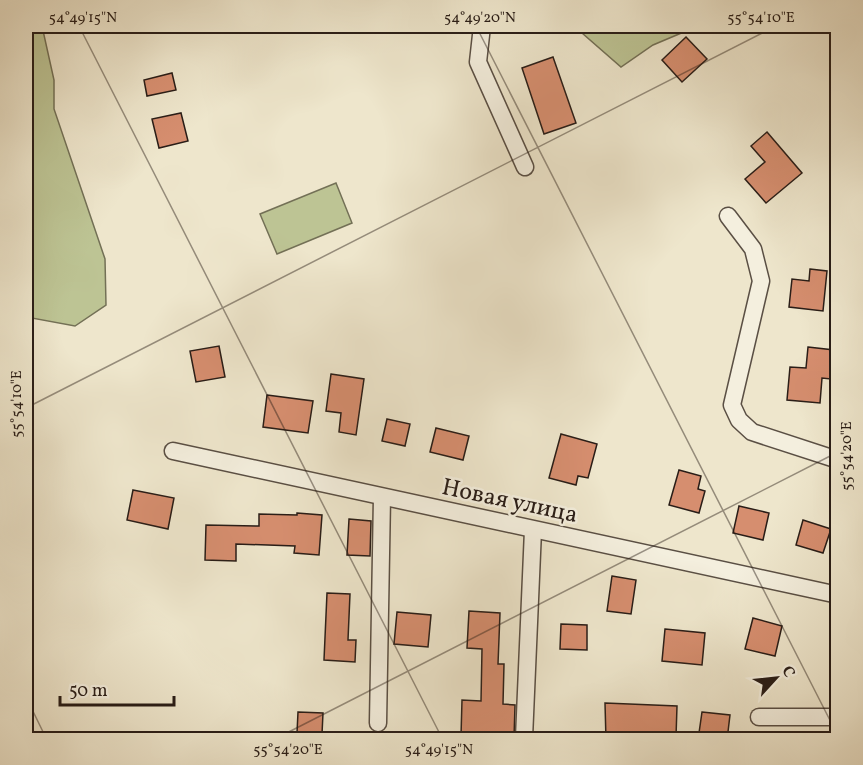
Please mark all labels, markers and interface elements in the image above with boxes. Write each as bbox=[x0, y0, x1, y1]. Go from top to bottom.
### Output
text: 54°49'15"N bbox=[49, 8, 117, 29]
text: 54°49'20"N bbox=[444, 8, 516, 29]
text: 55°54'10"E bbox=[727, 8, 795, 29]
text: 55°54'10"E bbox=[7, 370, 28, 438]
text: 55°54'20"E bbox=[837, 421, 858, 491]
street label: Новая улица bbox=[438, 471, 581, 533]
north arrow bbox=[746, 648, 806, 708]
text: С bbox=[775, 663, 800, 682]
scale bar bbox=[60, 669, 174, 707]
text: 50 m bbox=[69, 679, 108, 704]
text: 55°54'20"E bbox=[253, 740, 323, 761]
text: 54°49'15"N bbox=[405, 740, 473, 761]

